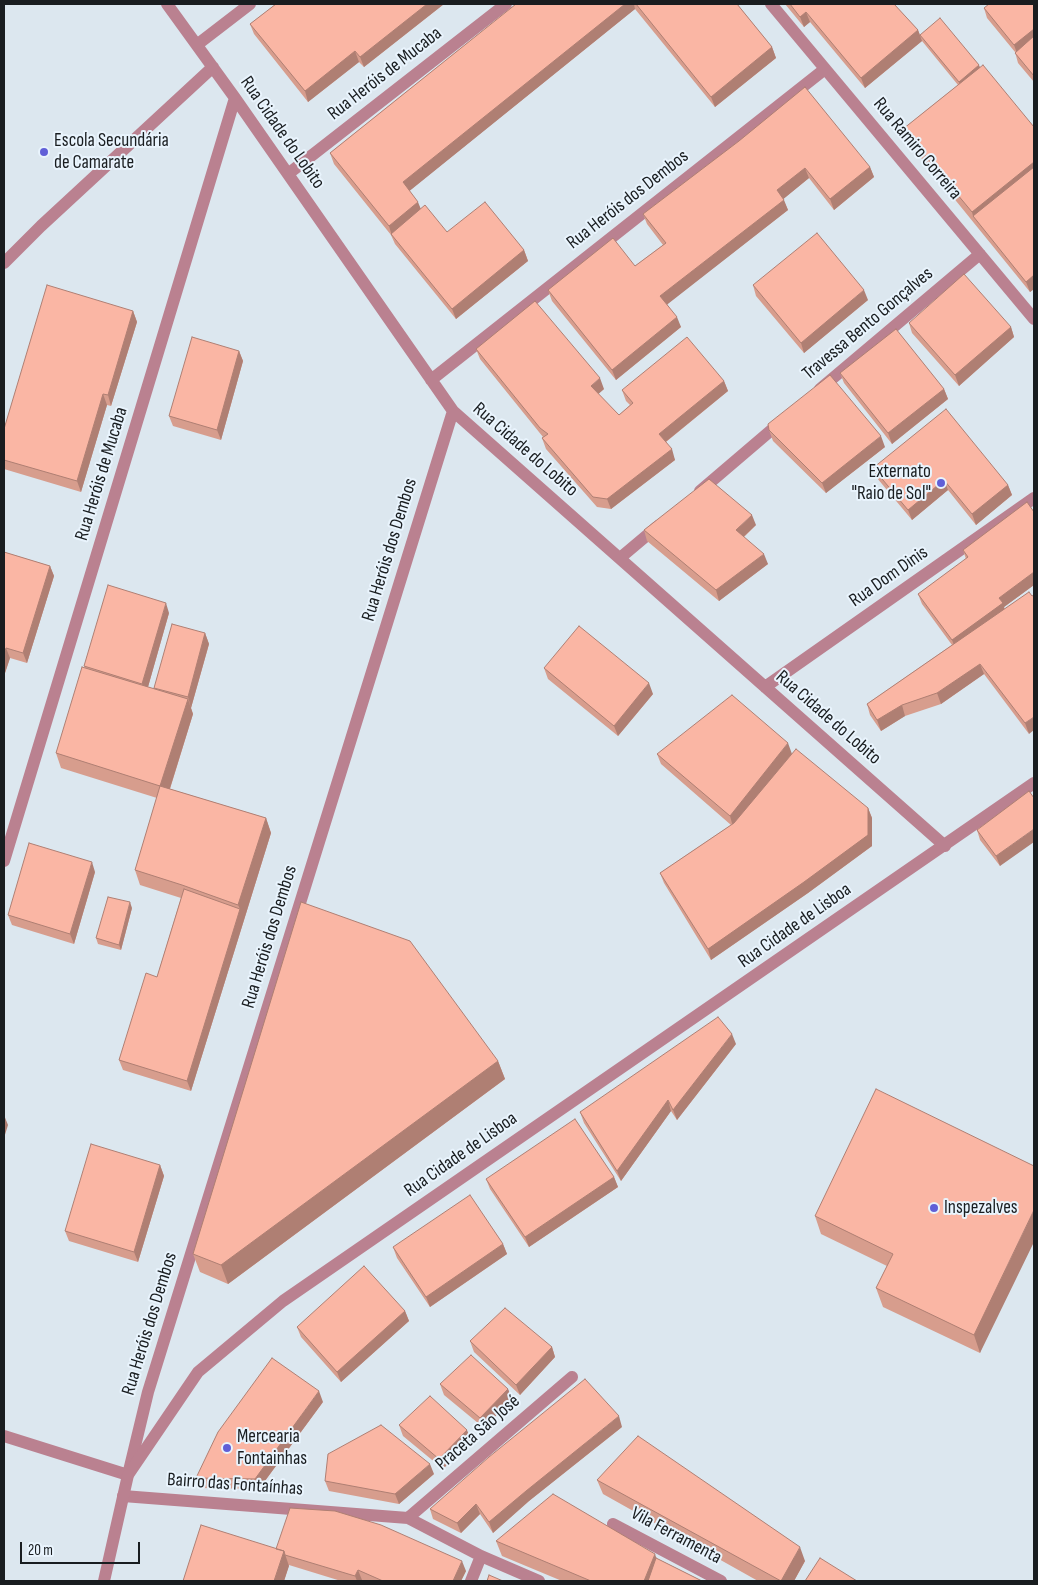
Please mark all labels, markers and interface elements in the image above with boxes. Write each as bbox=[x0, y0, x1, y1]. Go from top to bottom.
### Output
street label: Rua Heróis de Mucaba bbox=[323, 22, 447, 126]
street label: Rua Cidade do Lobito bbox=[235, 72, 329, 194]
street label: Rua Ramiro Correira bbox=[868, 93, 966, 205]
place label: Escola Secundária de Camarate bbox=[54, 130, 169, 174]
street label: Rua Heróis dos Dembos bbox=[563, 145, 693, 255]
marker: Escola Secundária de Camarate bbox=[38, 146, 50, 158]
street label: Travessa Bento Gonçalves bbox=[798, 263, 938, 385]
street label: Rua Cidade do Lobito bbox=[468, 398, 582, 502]
street label: Rua Heróis de Mucaba bbox=[71, 404, 133, 544]
place label: Externato "Raio de Sol" bbox=[851, 461, 931, 505]
street label: Rua Heróis dos Dembos bbox=[357, 476, 423, 624]
marker: Externato "Raio de Sol" bbox=[935, 477, 947, 489]
street label: Rua Dom Dinis bbox=[845, 542, 933, 612]
street label: Rua Cidade do Lobito bbox=[771, 666, 885, 770]
street label: Rua Heróis dos Dembos bbox=[237, 863, 303, 1011]
street label: Rua Cidade de Lisboa bbox=[734, 879, 856, 973]
street label: Rua Cidade de Lisboa bbox=[400, 1108, 522, 1202]
place label: Inspezalves bbox=[944, 1197, 1018, 1219]
marker: Inspezalves bbox=[928, 1202, 940, 1214]
street label: Rua Heróis dos Dembos bbox=[117, 1250, 183, 1398]
street label: Praceta São José bbox=[431, 1390, 525, 1476]
place label: Mercearia Fontainhas bbox=[237, 1426, 307, 1470]
marker: Mercearia Fontainhas bbox=[221, 1442, 233, 1454]
street label: Bairro das Fontaínhas bbox=[166, 1469, 304, 1501]
street label: Vila Ferramenta bbox=[627, 1503, 725, 1569]
scale bar bbox=[22, 1532, 142, 1564]
text: 20 m bbox=[28, 1541, 53, 1560]

